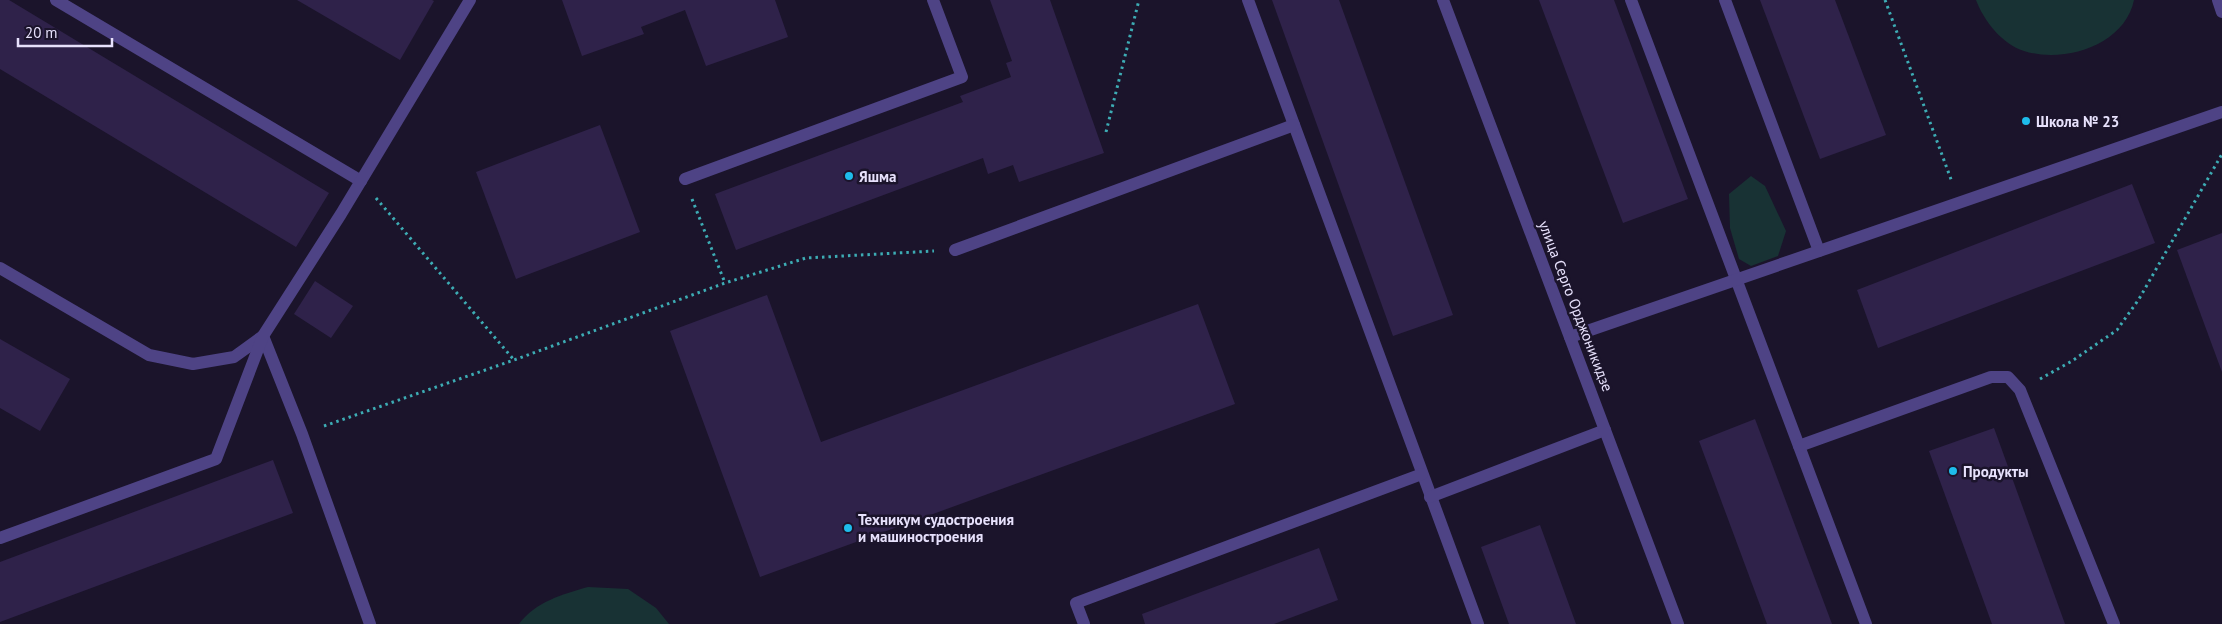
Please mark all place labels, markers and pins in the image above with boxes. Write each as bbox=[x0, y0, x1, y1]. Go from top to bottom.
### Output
place label: Школа № 23 bbox=[2036, 112, 2119, 131]
marker: Школа № 23 bbox=[2020, 115, 2032, 127]
place label: Яшма bbox=[859, 167, 896, 186]
marker: Яшма bbox=[843, 170, 855, 182]
place label: Продукты bbox=[1963, 462, 2029, 481]
marker: Продукты bbox=[1947, 465, 1959, 477]
place label: Техникум судостроения и машиностроения bbox=[858, 510, 1014, 546]
marker: Техникум судостроения и машиностроения bbox=[842, 522, 854, 534]

